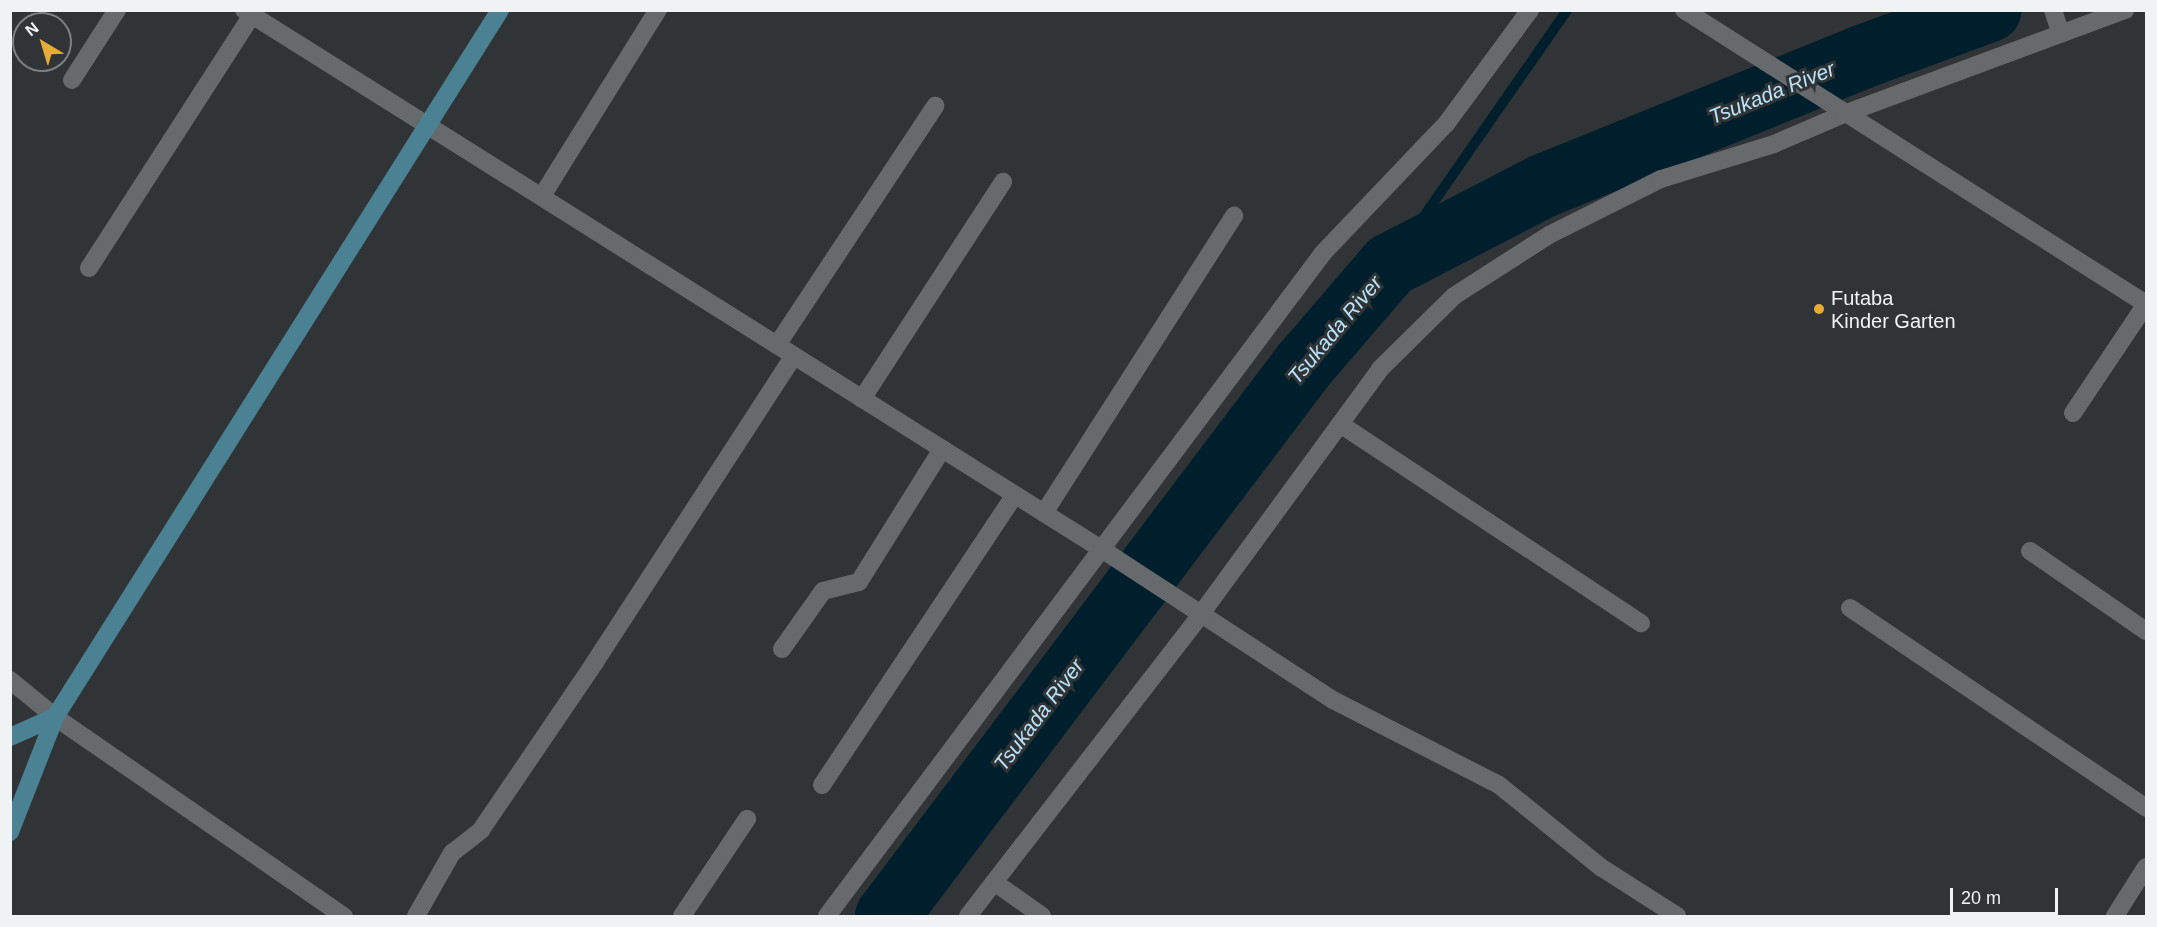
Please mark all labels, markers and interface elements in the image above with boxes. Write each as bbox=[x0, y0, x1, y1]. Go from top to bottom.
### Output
north arrow bbox=[12, 12, 72, 72]
text: N bbox=[22, 19, 42, 39]
water label: Tsukada River bbox=[1705, 56, 1839, 130]
water label: Tsukada River bbox=[1282, 271, 1388, 389]
place label: Futaba Kinder Garten bbox=[1831, 286, 1956, 333]
marker: Futaba Kinder Garten bbox=[1812, 302, 1826, 316]
water label: Tsukada River bbox=[989, 654, 1089, 776]
scale bar bbox=[1953, 876, 2061, 914]
text: 20 m bbox=[1961, 888, 2001, 908]

